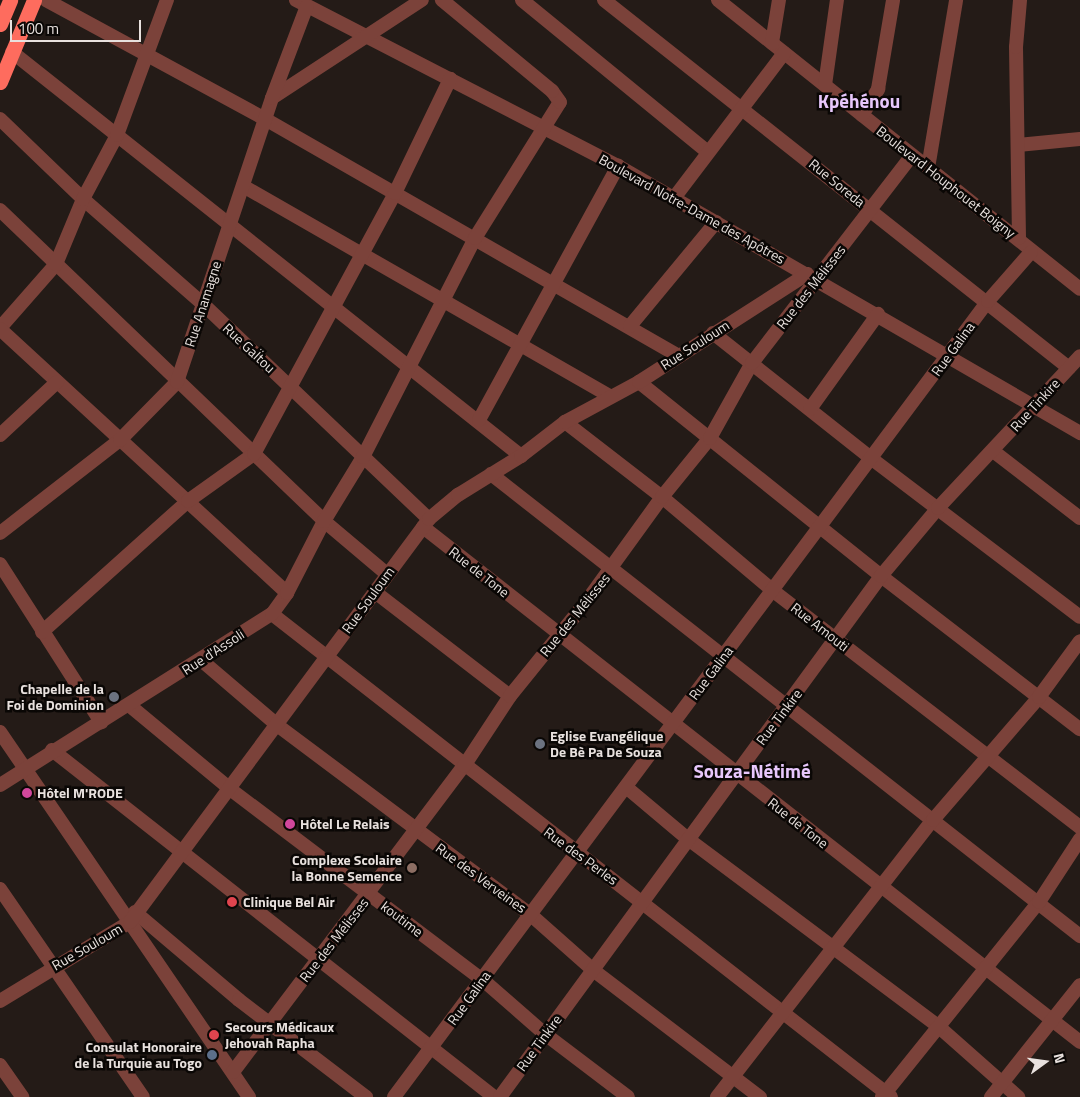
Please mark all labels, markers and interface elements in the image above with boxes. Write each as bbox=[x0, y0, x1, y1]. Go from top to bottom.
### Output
scale bar bbox=[12, 10, 144, 42]
text: 100 m bbox=[18, 17, 59, 40]
district label: Kpéhénou bbox=[818, 90, 900, 112]
street label: Boulevard Houphouet Boigny bbox=[873, 122, 1019, 242]
street label: Boulevard Notre-Dame des Apôtres bbox=[596, 151, 788, 267]
street label: Rue Soreda bbox=[806, 155, 868, 211]
street label: Rue des Mélisses bbox=[773, 242, 849, 332]
street label: Rue Anamagne bbox=[181, 259, 225, 349]
street label: Rue Souloum bbox=[658, 317, 732, 373]
street label: Rue Galina bbox=[928, 319, 978, 379]
street label: Rue GaÏtou bbox=[220, 320, 278, 376]
street label: Rue Tinkire bbox=[1007, 375, 1063, 435]
street label: Rue de Tone bbox=[446, 543, 512, 601]
street label: Rue Souloum bbox=[338, 563, 398, 637]
street label: Rue des Mélisses bbox=[536, 570, 614, 660]
street label: Rue Amouti bbox=[788, 599, 852, 655]
street label: Rue d'Assoli bbox=[179, 626, 247, 678]
street label: Rue Galina bbox=[685, 643, 737, 703]
place label: Chapelle de la Foi de Dominion bbox=[6, 681, 104, 714]
street label: Rue Tinkire bbox=[753, 686, 805, 748]
marker: Chapelle de la Foi de Dominion bbox=[108, 691, 120, 703]
place label: Eglise Evangélique De Bè Pa De Souza bbox=[550, 728, 663, 760]
marker: Eglise Evangélique De Bè Pa De Souza bbox=[534, 738, 546, 750]
district label: Souza-Nétimé bbox=[693, 760, 811, 782]
place label: Hôtel M'RODE bbox=[37, 785, 123, 801]
marker: Hôtel M'RODE bbox=[21, 787, 33, 799]
street label: Rue de Tone bbox=[765, 794, 831, 852]
place label: Hôtel Le Relais bbox=[300, 816, 390, 832]
marker: Hôtel Le Relais bbox=[284, 818, 296, 830]
street label: Rue des Perles bbox=[541, 824, 621, 888]
street label: Rue des Verveines bbox=[433, 840, 529, 916]
place label: Complexe Scolaire la Bonne Semence bbox=[292, 852, 402, 884]
marker: Complexe Scolaire la Bonne Semence bbox=[406, 862, 418, 874]
place label: Clinique Bel Air bbox=[243, 894, 335, 910]
marker: Clinique Bel Air bbox=[225, 895, 239, 909]
street label: Rue des Mélisses bbox=[296, 895, 372, 985]
street label: koutime bbox=[378, 898, 426, 940]
street label: Rue Souloum bbox=[49, 920, 125, 974]
street label: Rue Galina bbox=[444, 968, 494, 1028]
street label: Rue Tinkire bbox=[513, 1012, 565, 1074]
place label: Secours Médicaux Jehovah Rapha bbox=[225, 1019, 334, 1052]
marker: Secours Médicaux Jehovah Rapha bbox=[207, 1028, 221, 1042]
north arrow bbox=[1020, 1037, 1070, 1087]
place label: Consulat Honoraire de la Turquie au Togo bbox=[75, 1039, 202, 1072]
marker: Consulat Honoraire de la Turquie au Togo bbox=[206, 1049, 218, 1061]
text: N bbox=[1049, 1051, 1071, 1065]

